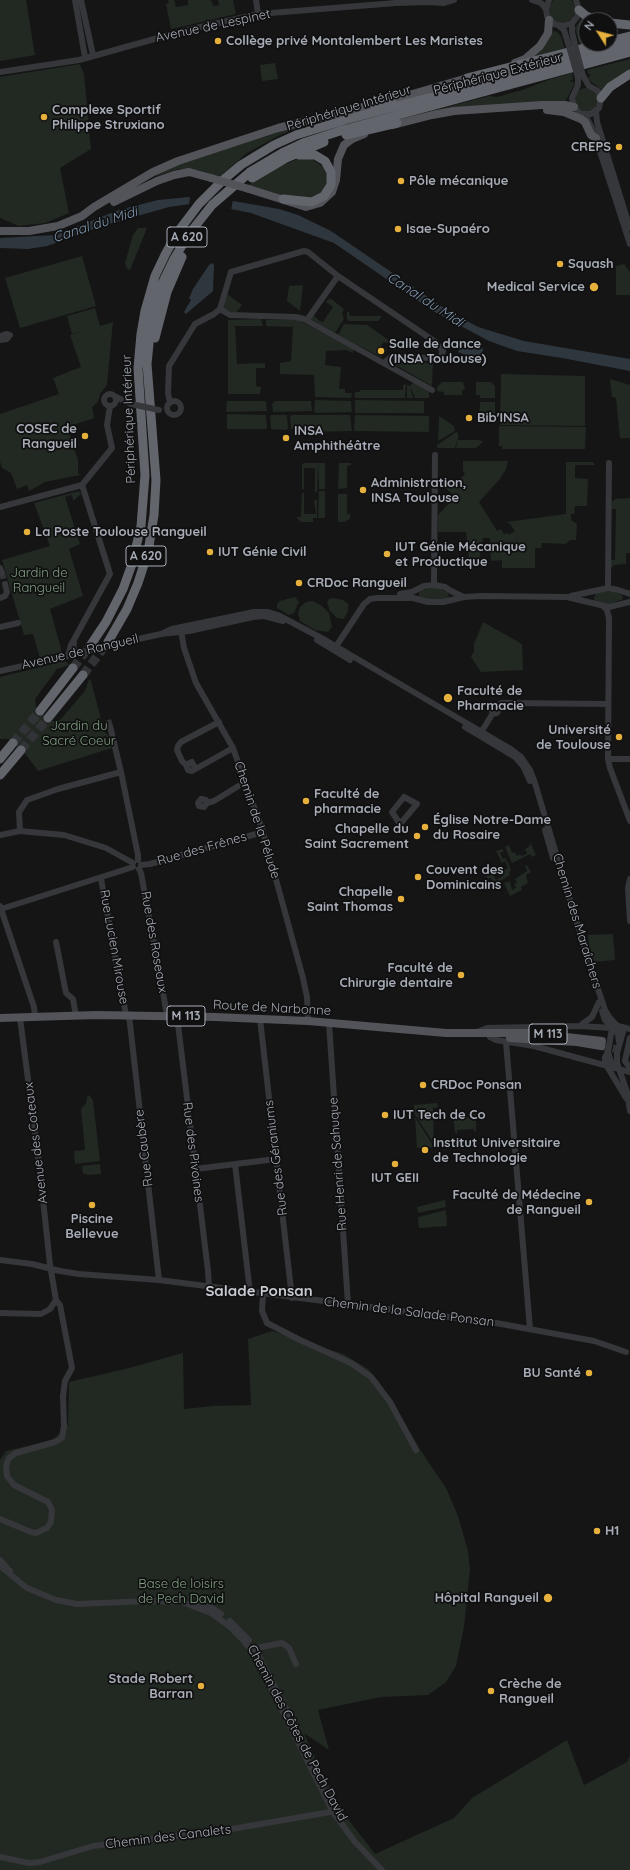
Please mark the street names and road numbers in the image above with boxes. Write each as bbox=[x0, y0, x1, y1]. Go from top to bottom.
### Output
street label: Avenue de Lespinet bbox=[154, 6, 272, 46]
street label: Périphérique Extérieur bbox=[432, 49, 564, 99]
street label: Périphérique Intérieur bbox=[285, 82, 413, 134]
road number: A 620 bbox=[167, 227, 207, 247]
street label: Périphérique Intérieur bbox=[119, 354, 139, 484]
road number: A 620 bbox=[126, 546, 166, 566]
street label: Avenue de Rangueil bbox=[20, 631, 140, 673]
street label: Chemin de la Pélude bbox=[231, 759, 283, 881]
street label: Rue des Frênes bbox=[156, 829, 248, 869]
street label: Chemin des Maraîchers bbox=[549, 852, 605, 990]
street label: Rue Lucien Mirouse bbox=[96, 889, 132, 1005]
street label: Rue des Roseaux bbox=[137, 890, 171, 994]
street label: Route de Narbonne bbox=[212, 997, 332, 1019]
road number: M 113 bbox=[167, 1006, 205, 1026]
road number: M 113 bbox=[529, 1024, 567, 1044]
street label: Avenue des Coteaux bbox=[21, 1081, 51, 1205]
street label: Rue Henri de Sahuque bbox=[326, 1097, 350, 1231]
street label: Rue des Géraniums bbox=[261, 1099, 291, 1217]
street label: Rue des Pivoines bbox=[179, 1101, 207, 1203]
street label: Rue Caubère bbox=[132, 1108, 156, 1188]
street label: Chemin de la Salade Ponsan bbox=[323, 1294, 495, 1330]
street label: Chemin des Côtes de Pech David bbox=[244, 1642, 350, 1824]
street label: Chemin des Canalets bbox=[104, 1822, 232, 1852]

